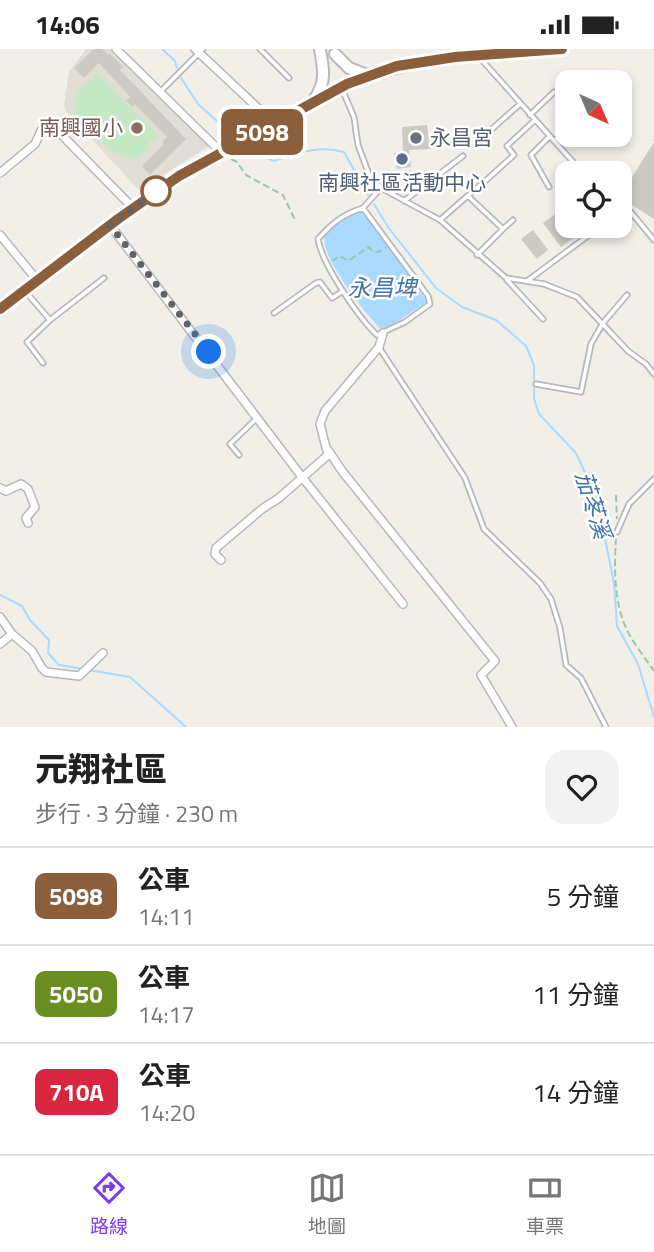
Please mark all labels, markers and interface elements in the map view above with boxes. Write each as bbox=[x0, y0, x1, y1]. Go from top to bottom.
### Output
text: 14:06 bbox=[35, 5, 100, 44]
north arrow bbox=[555, 70, 632, 147]
map controls bbox=[555, 70, 632, 238]
line badge: 5098 bbox=[213, 109, 311, 155]
place label: 南興國小 bbox=[39, 111, 123, 143]
text: 5098 bbox=[235, 114, 289, 150]
marker: 南興國小 bbox=[129, 120, 145, 136]
place label: 永昌宮 bbox=[430, 121, 493, 153]
marker: 永昌宮 bbox=[408, 130, 424, 146]
marker: 南興社區活動中心 bbox=[394, 151, 410, 167]
button: locate bbox=[555, 161, 632, 238]
place label: 南興社區活動中心 bbox=[318, 166, 486, 198]
unlabelled marker bbox=[141, 176, 171, 206]
water label: 永昌埤 bbox=[348, 270, 420, 305]
your location bbox=[191, 334, 226, 369]
water label: 茄苳溪 bbox=[567, 467, 621, 546]
text: 元翔社區 bbox=[35, 744, 167, 794]
button: heart bbox=[545, 750, 619, 824]
text: 步行 · 3 分鐘 · 230 m bbox=[35, 796, 238, 831]
text: 公車 bbox=[138, 860, 190, 899]
text: 5 分鐘 bbox=[547, 877, 619, 916]
text: 5098 bbox=[49, 878, 103, 914]
text: 14:11 bbox=[138, 899, 194, 934]
text: 公車 bbox=[138, 958, 190, 997]
text: 11 分鐘 bbox=[532, 975, 619, 1014]
text: 5050 bbox=[49, 976, 103, 1012]
text: 14:17 bbox=[138, 997, 194, 1032]
text: 公車 bbox=[139, 1056, 191, 1095]
text: 14 分鐘 bbox=[532, 1073, 619, 1112]
text: 710A bbox=[49, 1074, 104, 1110]
text: 14:20 bbox=[139, 1095, 195, 1130]
tab: 路線 bbox=[90, 1169, 128, 1240]
tab: 地圖 bbox=[308, 1169, 346, 1240]
tab: 車票 bbox=[526, 1169, 564, 1240]

